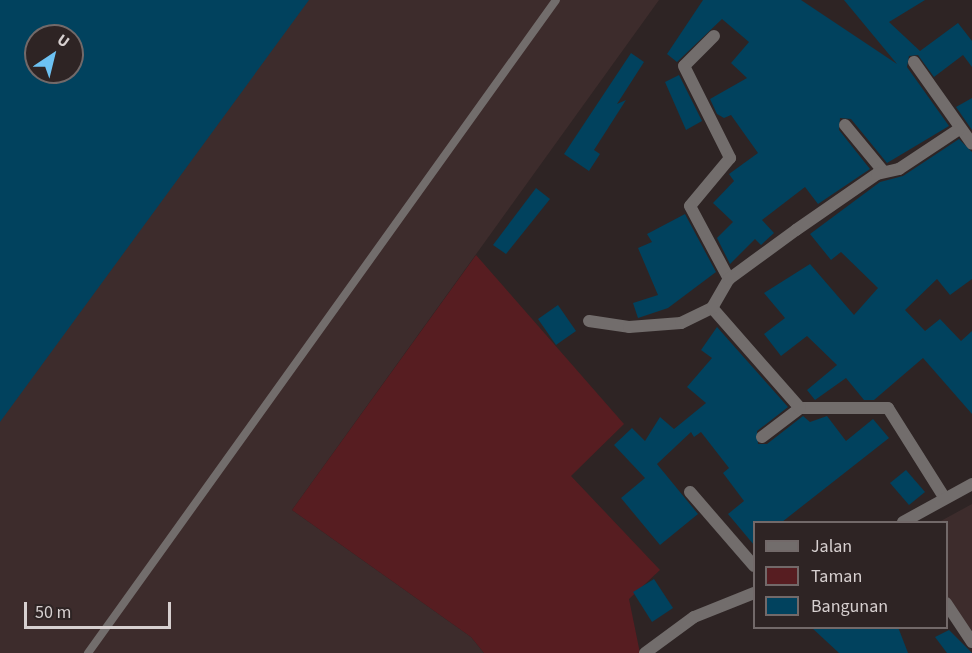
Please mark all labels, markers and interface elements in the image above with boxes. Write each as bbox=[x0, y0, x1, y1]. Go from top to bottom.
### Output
north arrow bbox=[24, 24, 84, 84]
text: U bbox=[53, 29, 74, 53]
legend bbox=[753, 521, 948, 629]
text: Jalan bbox=[811, 534, 852, 559]
text: Taman bbox=[811, 564, 862, 589]
scale bar bbox=[27, 590, 174, 628]
text: Bangunan bbox=[811, 594, 888, 619]
text: 50 m bbox=[35, 600, 71, 625]

